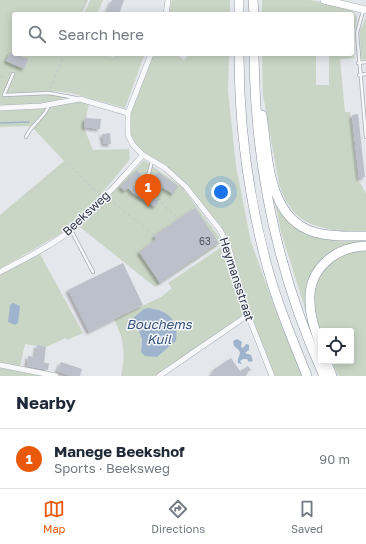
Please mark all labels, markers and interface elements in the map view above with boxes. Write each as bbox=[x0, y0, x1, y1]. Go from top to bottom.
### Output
search box bbox=[12, 12, 354, 56]
icon: search bbox=[26, 23, 48, 45]
text: Search here bbox=[58, 25, 144, 43]
pin: 1 bbox=[135, 174, 161, 207]
your location bbox=[211, 182, 231, 202]
street label: Beeksweg bbox=[59, 187, 113, 239]
house number: 63 bbox=[199, 235, 211, 247]
street label: Heymansstraat bbox=[216, 235, 258, 323]
water label: Bouchems Kuil bbox=[126, 316, 193, 347]
map controls bbox=[318, 328, 354, 364]
button: locate bbox=[318, 328, 354, 364]
text: Nearby bbox=[16, 392, 76, 413]
text: Manege Beekshof bbox=[54, 442, 185, 460]
text: 1 bbox=[26, 451, 32, 467]
text: 90 m bbox=[319, 451, 350, 467]
text: Sports · Beeksweg bbox=[54, 460, 170, 476]
tab: Map bbox=[43, 498, 65, 535]
tab: Directions bbox=[151, 498, 205, 535]
tab: Saved bbox=[291, 498, 323, 535]

